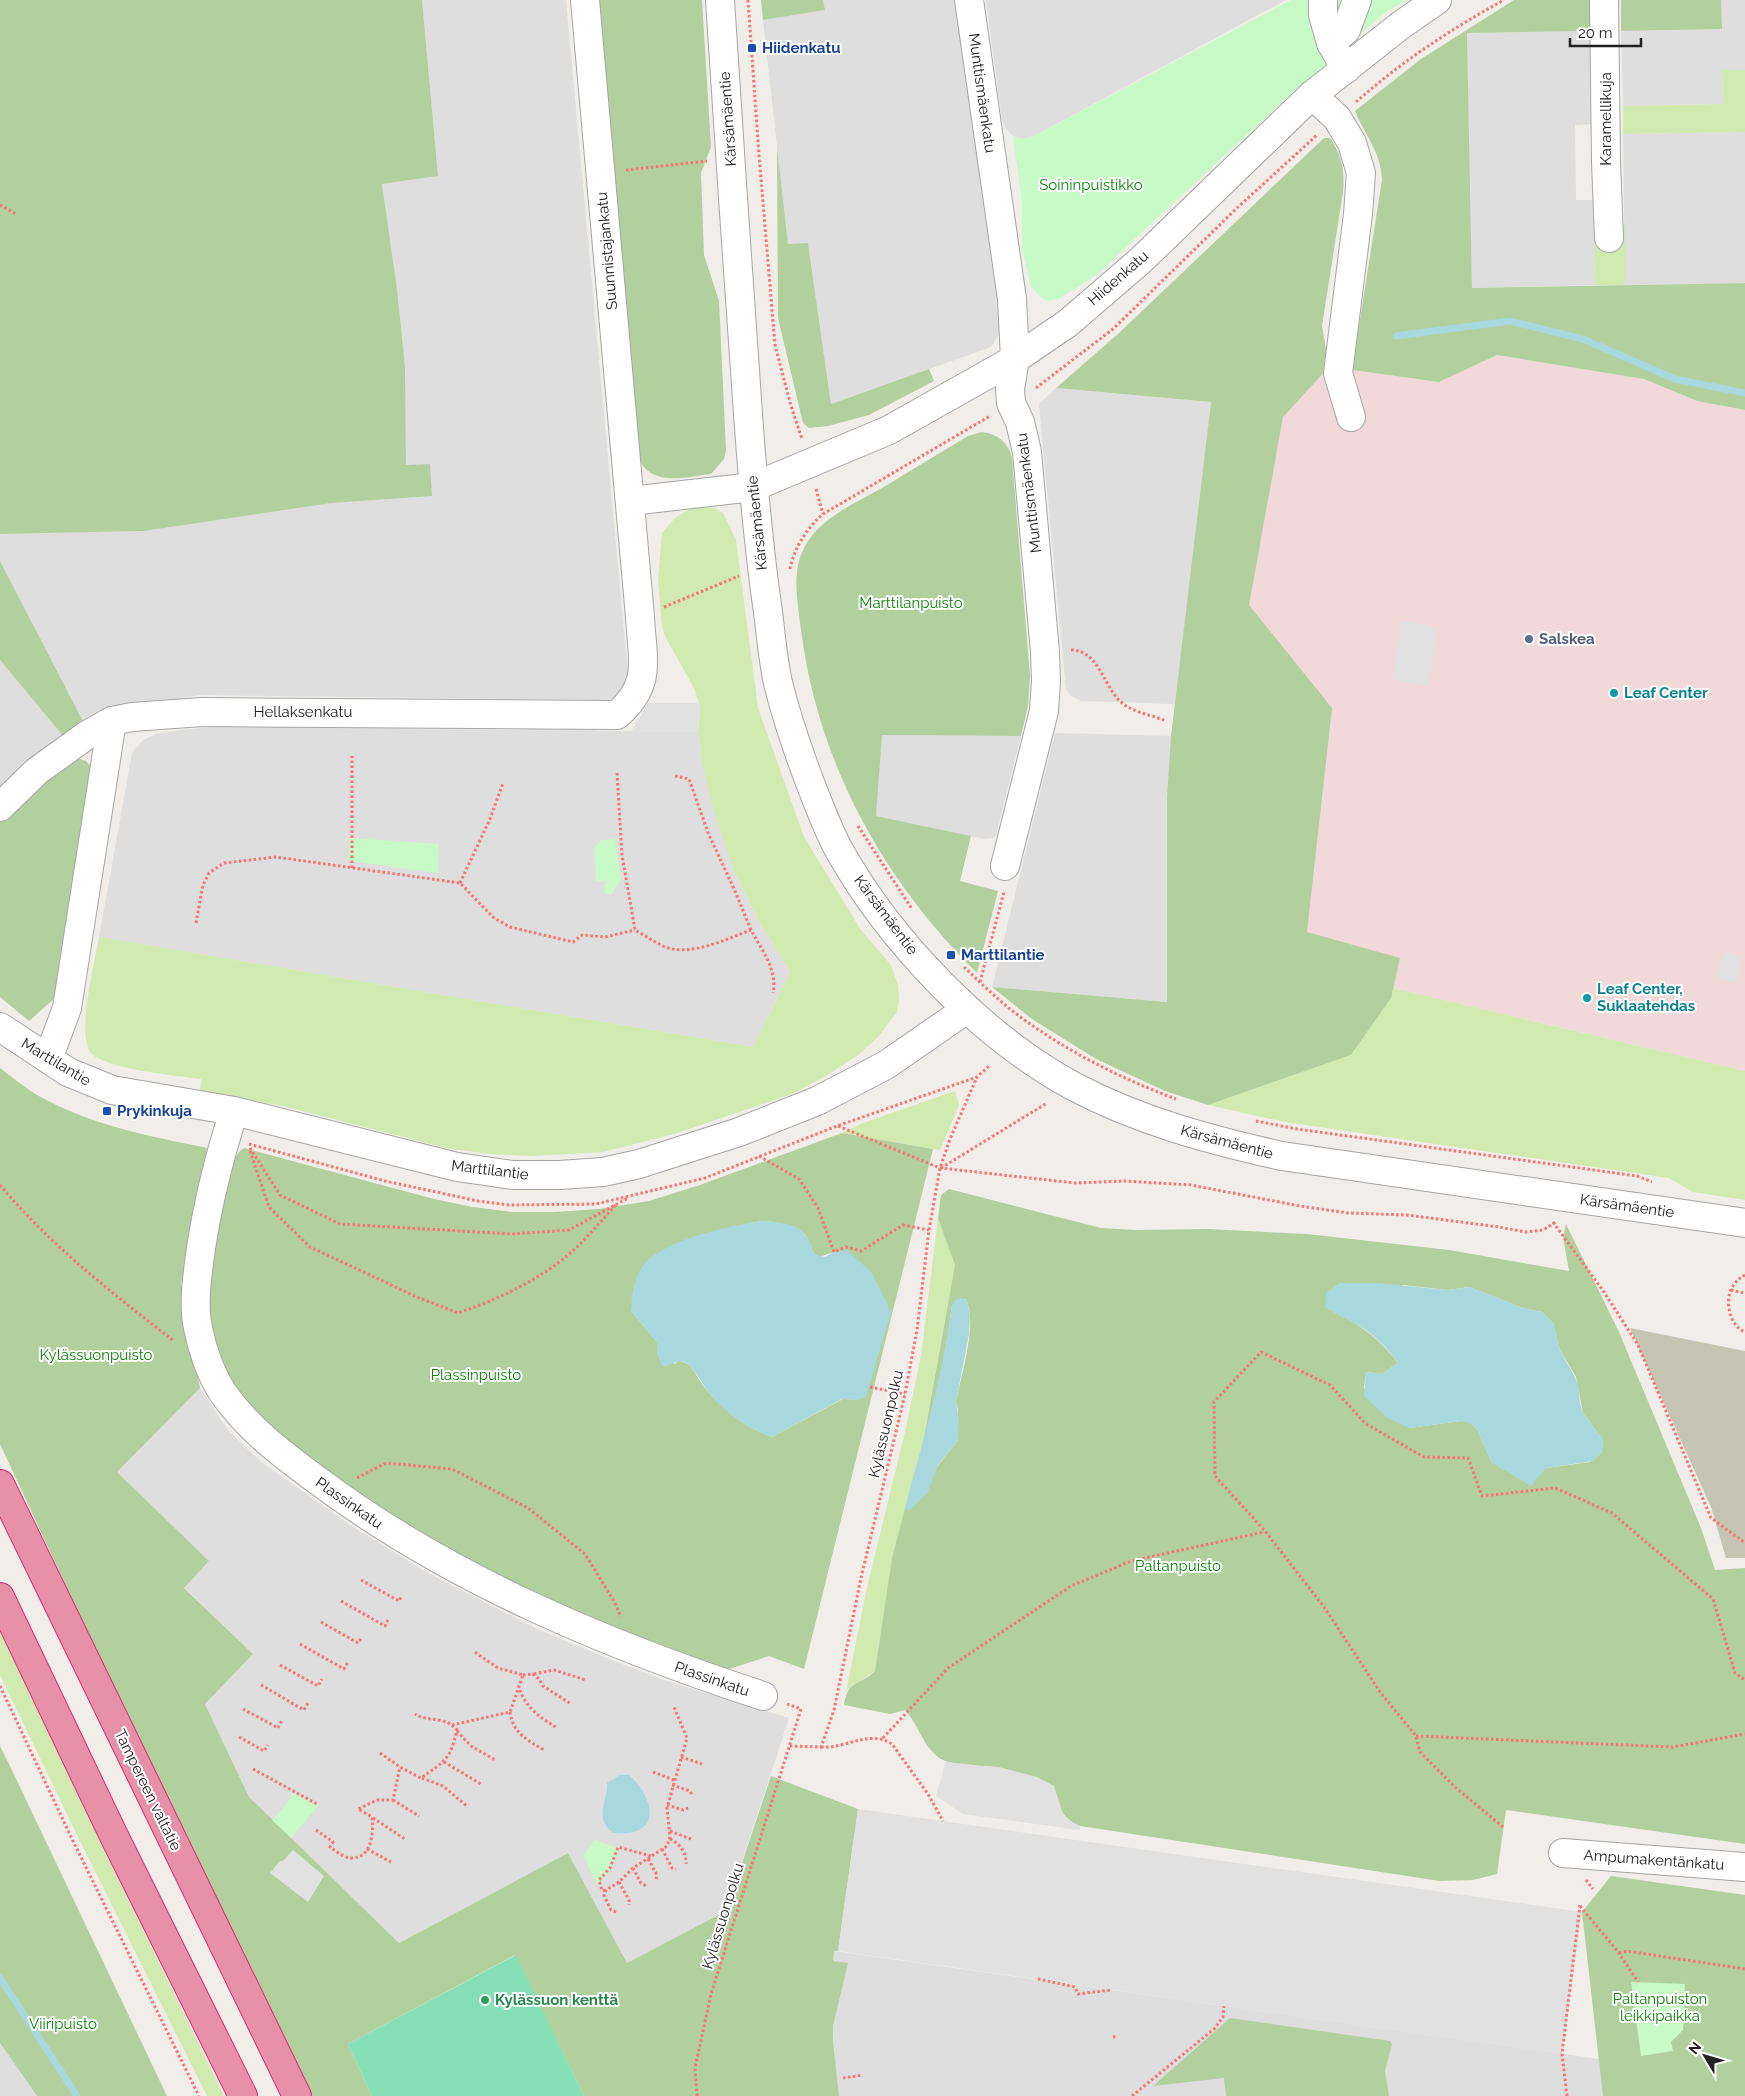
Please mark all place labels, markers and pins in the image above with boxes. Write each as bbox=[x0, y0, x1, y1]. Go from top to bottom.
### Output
place label: Hiidenkatu bbox=[762, 39, 840, 57]
marker: Hiidenkatu bbox=[746, 42, 758, 54]
place label: Salskea bbox=[1539, 630, 1595, 648]
marker: Salskea bbox=[1523, 633, 1535, 645]
place label: Leaf Center bbox=[1624, 684, 1708, 702]
marker: Leaf Center bbox=[1608, 687, 1620, 699]
place label: Marttilantie bbox=[961, 946, 1045, 964]
marker: Marttilantie bbox=[945, 949, 957, 961]
place label: Leaf Center, Suklaatehdas bbox=[1597, 980, 1695, 1015]
marker: Leaf Center, Suklaatehdas bbox=[1581, 992, 1593, 1004]
place label: Prykinkuja bbox=[117, 1102, 192, 1120]
marker: Prykinkuja bbox=[101, 1105, 113, 1117]
place label: Kylässuon kenttä bbox=[495, 1991, 618, 2009]
marker: Kylässuon kenttä bbox=[479, 1994, 491, 2006]

